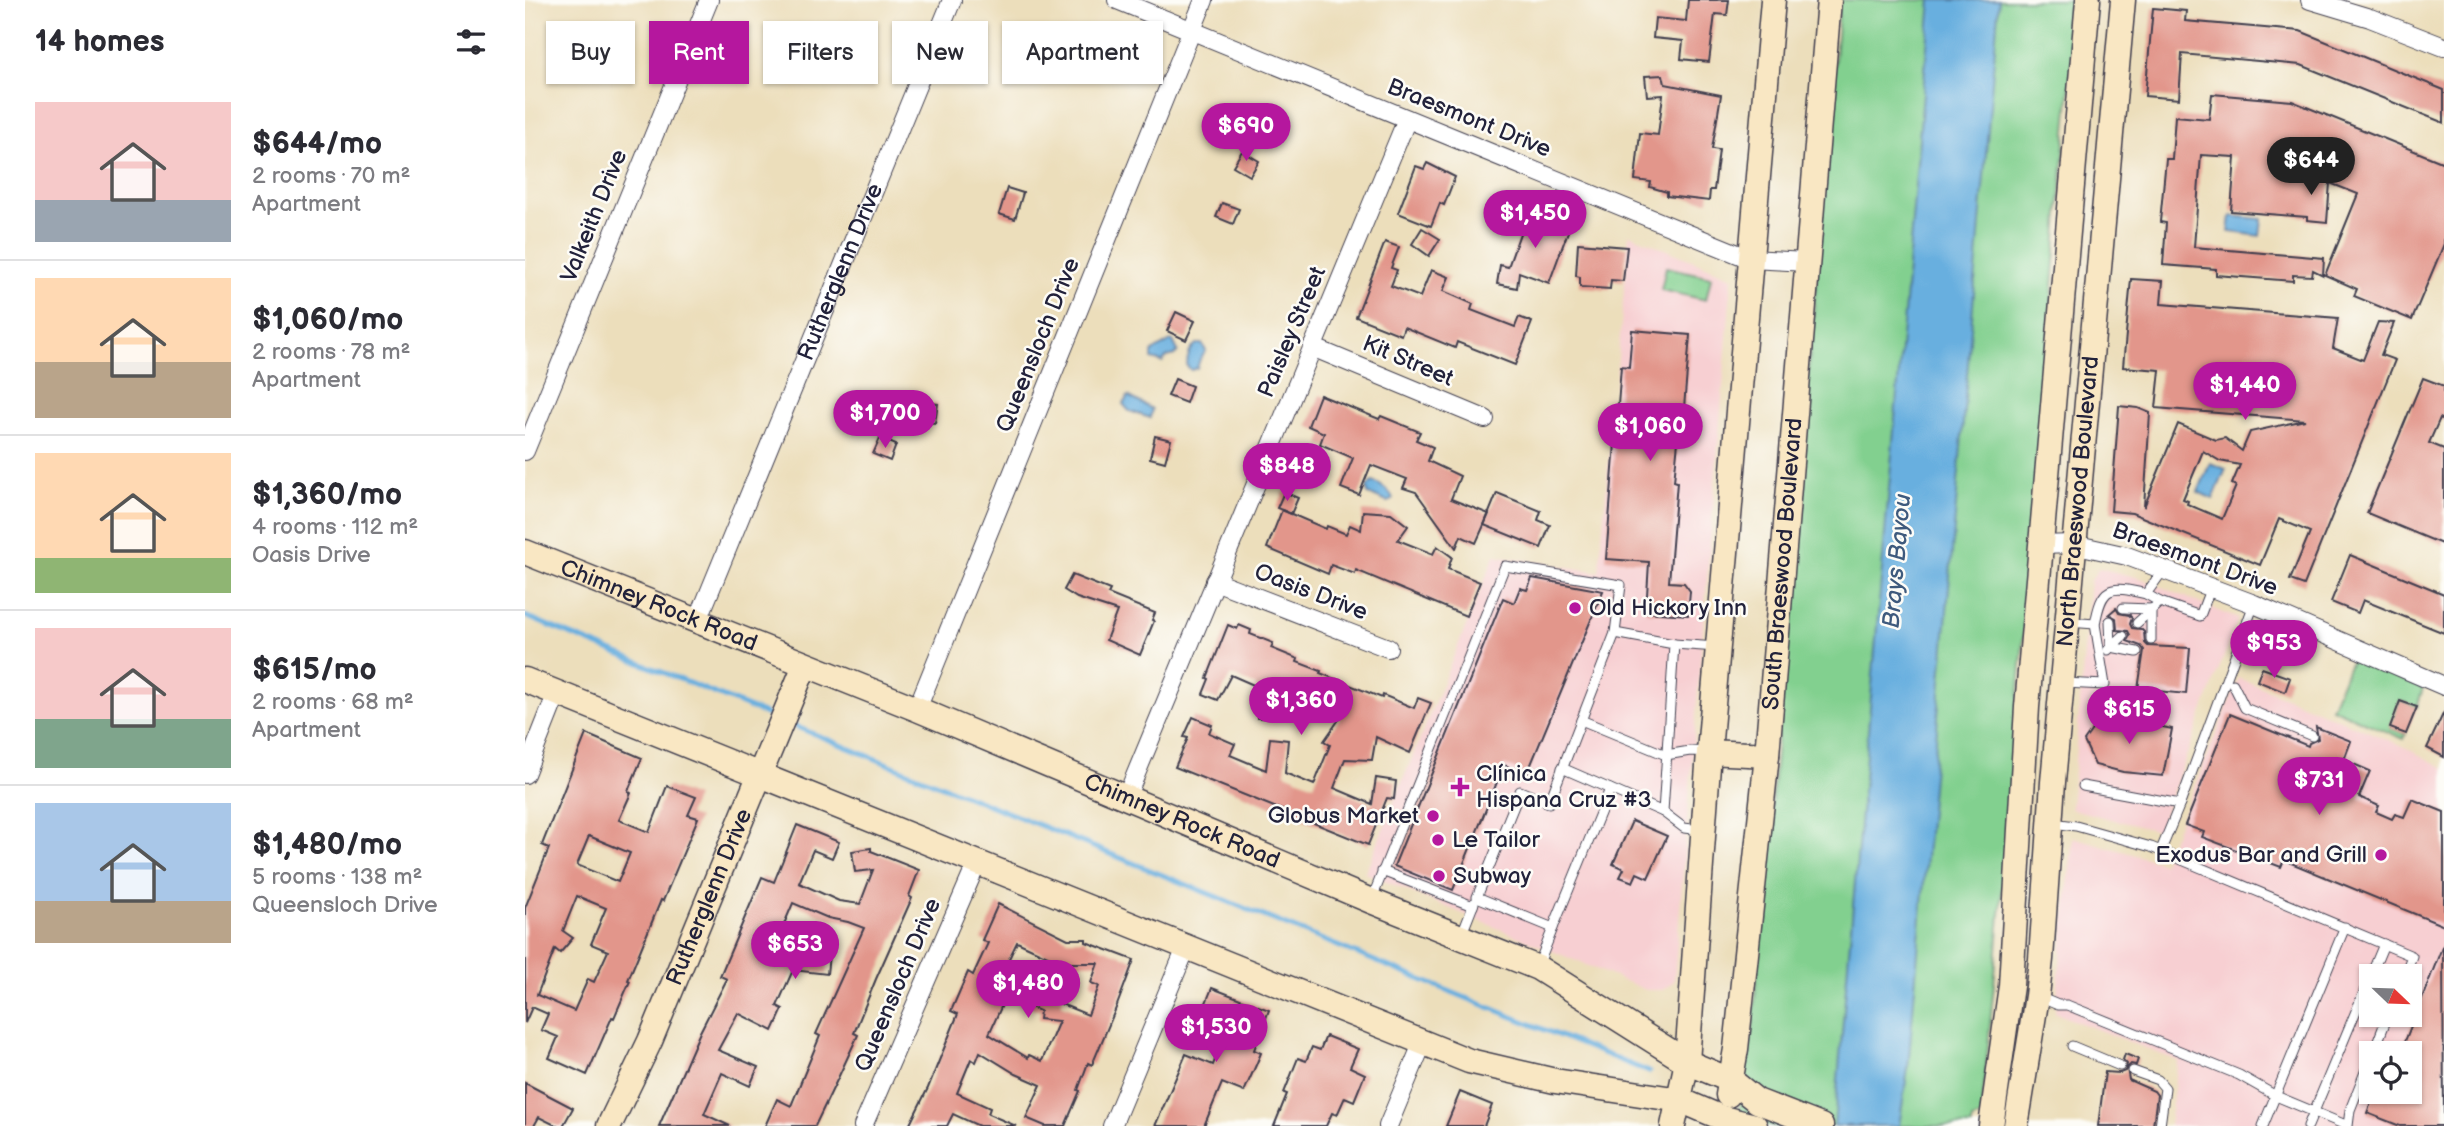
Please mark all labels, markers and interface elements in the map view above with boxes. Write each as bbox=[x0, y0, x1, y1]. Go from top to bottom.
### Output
chip: Buy bbox=[546, 21, 635, 84]
chip: Rent bbox=[649, 21, 749, 84]
chip: Filters bbox=[763, 21, 878, 84]
chip: New bbox=[892, 21, 988, 84]
chip: Apartment bbox=[1002, 21, 1163, 84]
icon: filters bbox=[452, 23, 490, 61]
text: 14 homes bbox=[35, 24, 164, 60]
street label: Braesmont Drive bbox=[1383, 72, 1555, 164]
pin: $690 bbox=[1205, 104, 1287, 163]
text: $690 bbox=[1218, 112, 1274, 140]
text: $644/mo bbox=[252, 126, 382, 162]
icon: home bbox=[91, 130, 175, 214]
pin: $644 bbox=[2270, 138, 2352, 197]
street label: Valkeith Drive bbox=[555, 146, 633, 286]
text: $644 bbox=[2283, 146, 2339, 174]
text: 2 rooms · 70 m² bbox=[252, 162, 411, 190]
street label: Rutherglenn Drive bbox=[792, 179, 889, 365]
text: Apartment bbox=[252, 190, 361, 218]
pin: $1,450 bbox=[1478, 190, 1592, 250]
text: $1,450 bbox=[1499, 199, 1571, 227]
street label: Queensloch Drive bbox=[990, 254, 1086, 436]
street label: Paisley Street bbox=[1252, 262, 1332, 402]
text: $1,060/mo bbox=[252, 302, 403, 338]
icon: home bbox=[91, 306, 175, 390]
street label: Kit Street bbox=[1358, 329, 1458, 393]
text: 2 rooms · 78 m² bbox=[252, 338, 410, 366]
street label: North Braeswood Boulevard bbox=[2051, 355, 2105, 648]
pin: $1,440 bbox=[2188, 362, 2302, 422]
text: Apartment bbox=[252, 366, 361, 394]
text: $1,440 bbox=[2209, 371, 2281, 399]
pin: $1,700 bbox=[828, 391, 942, 450]
text: $1,700 bbox=[849, 399, 921, 427]
pin: $1,060 bbox=[1593, 404, 1707, 463]
text: $1,060 bbox=[1614, 412, 1686, 440]
street label: South Braeswood Boulevard bbox=[1757, 417, 1809, 711]
pin: $848 bbox=[1246, 444, 1328, 503]
text: $848 bbox=[1259, 452, 1315, 480]
text: $1,360/mo bbox=[252, 477, 402, 513]
icon: home bbox=[91, 481, 175, 565]
water label: Brays Bayou bbox=[1877, 493, 1917, 629]
text: 4 rooms · 112 m² bbox=[252, 513, 418, 541]
street label: Braesmont Drive bbox=[2108, 516, 2282, 602]
text: Oasis Drive bbox=[252, 541, 371, 569]
street label: Chimney Rock Road bbox=[556, 554, 761, 658]
street label: Oasis Drive bbox=[1251, 558, 1371, 626]
place label: Old Hickory Inn bbox=[1589, 594, 1747, 622]
marker: Old Hickory Inn bbox=[1567, 600, 1583, 616]
pin: $953 bbox=[2233, 620, 2315, 680]
text: $953 bbox=[2246, 629, 2302, 657]
text: $615/mo bbox=[252, 652, 377, 688]
icon: home bbox=[91, 656, 175, 740]
pin: $1,360 bbox=[1244, 678, 1358, 737]
text: $1,360 bbox=[1265, 686, 1337, 714]
pin: $615 bbox=[2088, 686, 2170, 746]
text: 2 rooms · 68 m² bbox=[252, 688, 414, 716]
text: $615 bbox=[2103, 695, 2155, 723]
text: Apartment bbox=[252, 716, 361, 744]
pin: $731 bbox=[2278, 758, 2360, 817]
place label: Clínica Hispana Cruz #3 bbox=[1476, 760, 1652, 814]
text: $731 bbox=[2294, 766, 2344, 794]
street label: Chimney Rock Road bbox=[1080, 767, 1284, 875]
marker: Clínica Hispana Cruz #3 bbox=[1450, 777, 1470, 797]
place label: Globus Market bbox=[1268, 802, 1419, 830]
street label: Rutherglenn Drive bbox=[660, 805, 758, 990]
marker: Globus Market bbox=[1425, 808, 1441, 824]
place label: Le Tailor bbox=[1452, 826, 1541, 854]
text: $1,480/mo bbox=[252, 827, 402, 863]
icon: home bbox=[91, 831, 175, 915]
marker: Le Tailor bbox=[1430, 832, 1446, 848]
place label: Exodus Bar and Grill bbox=[2155, 841, 2367, 869]
marker: Exodus Bar and Grill bbox=[2373, 847, 2389, 863]
place label: Subway bbox=[1453, 862, 1532, 890]
text: 5 rooms · 138 m² bbox=[252, 863, 422, 891]
marker: Subway bbox=[1431, 868, 1447, 884]
text: Queensloch Drive bbox=[252, 891, 438, 919]
street label: Queensloch Drive bbox=[849, 894, 947, 1076]
pin: $653 bbox=[754, 922, 836, 981]
text: $653 bbox=[767, 930, 823, 958]
pin: $1,480 bbox=[971, 960, 1085, 1020]
north arrow bbox=[2359, 964, 2422, 1027]
map controls bbox=[2359, 964, 2422, 1104]
text: $1,480 bbox=[992, 969, 1064, 997]
pin: $1,530 bbox=[1159, 1004, 1273, 1064]
text: $1,530 bbox=[1181, 1013, 1251, 1041]
button: locate bbox=[2359, 1041, 2422, 1104]

